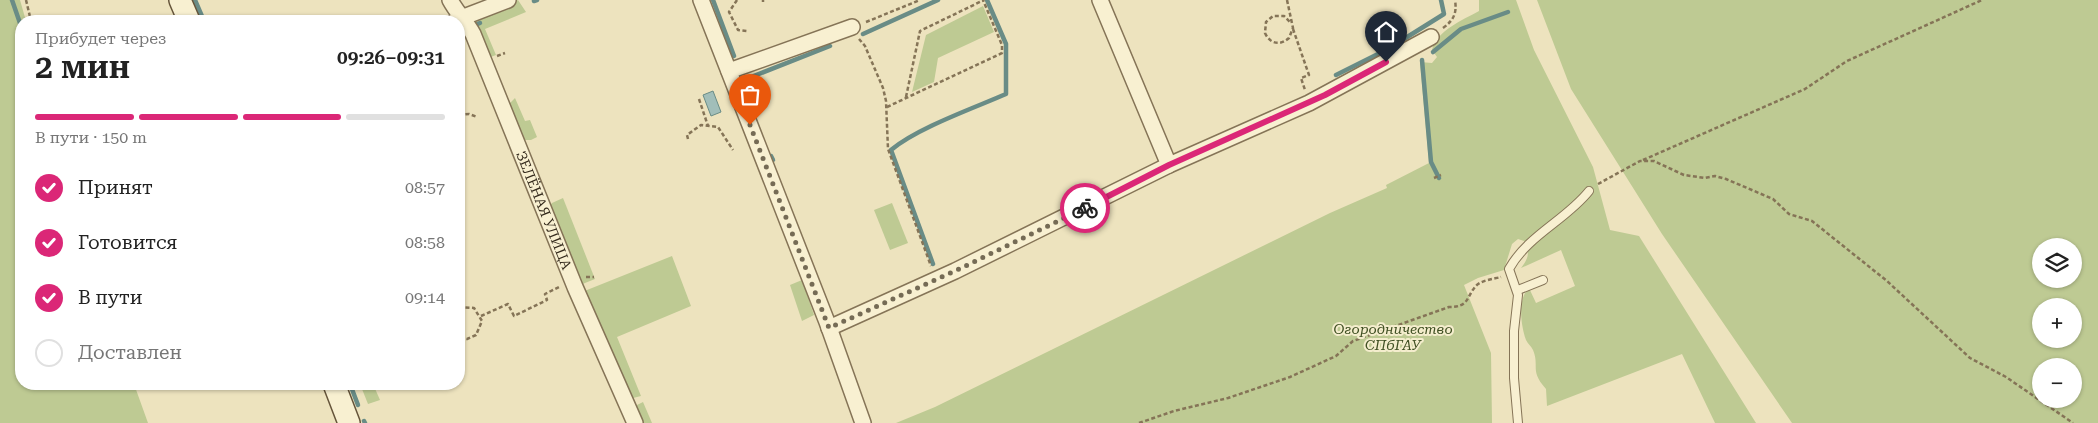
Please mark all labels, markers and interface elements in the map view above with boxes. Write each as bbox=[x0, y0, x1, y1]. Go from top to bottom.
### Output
pin bbox=[1365, 11, 1407, 62]
icon: home bbox=[1372, 18, 1400, 46]
text: Прибудет через bbox=[35, 29, 166, 48]
text: 09:26–09:31 bbox=[337, 46, 445, 69]
text: 2 мин bbox=[35, 48, 130, 86]
pin bbox=[729, 74, 771, 125]
icon: bag bbox=[736, 81, 764, 109]
text: В пути · 150 m bbox=[35, 128, 147, 147]
street label: ЗЕЛЁНАЯ УЛИЦА bbox=[513, 149, 575, 272]
icon: check bbox=[35, 174, 63, 202]
text: Принят bbox=[78, 176, 153, 199]
text: 08:57 bbox=[405, 178, 445, 197]
courier bbox=[1060, 183, 1110, 233]
icon: bike bbox=[1071, 194, 1099, 222]
icon: check bbox=[35, 229, 63, 257]
text: Готовится bbox=[78, 231, 177, 254]
text: 08:58 bbox=[405, 233, 445, 252]
map controls bbox=[2032, 238, 2082, 408]
button: layers bbox=[2032, 238, 2082, 288]
icon: check bbox=[35, 284, 63, 312]
text: В пути bbox=[78, 286, 142, 309]
text: 09:14 bbox=[405, 288, 445, 307]
button: + bbox=[2032, 298, 2082, 348]
park label: Огородничество СПбГАУ bbox=[1333, 321, 1453, 353]
text: Доставлен bbox=[78, 341, 182, 364]
button: − bbox=[2032, 358, 2082, 408]

